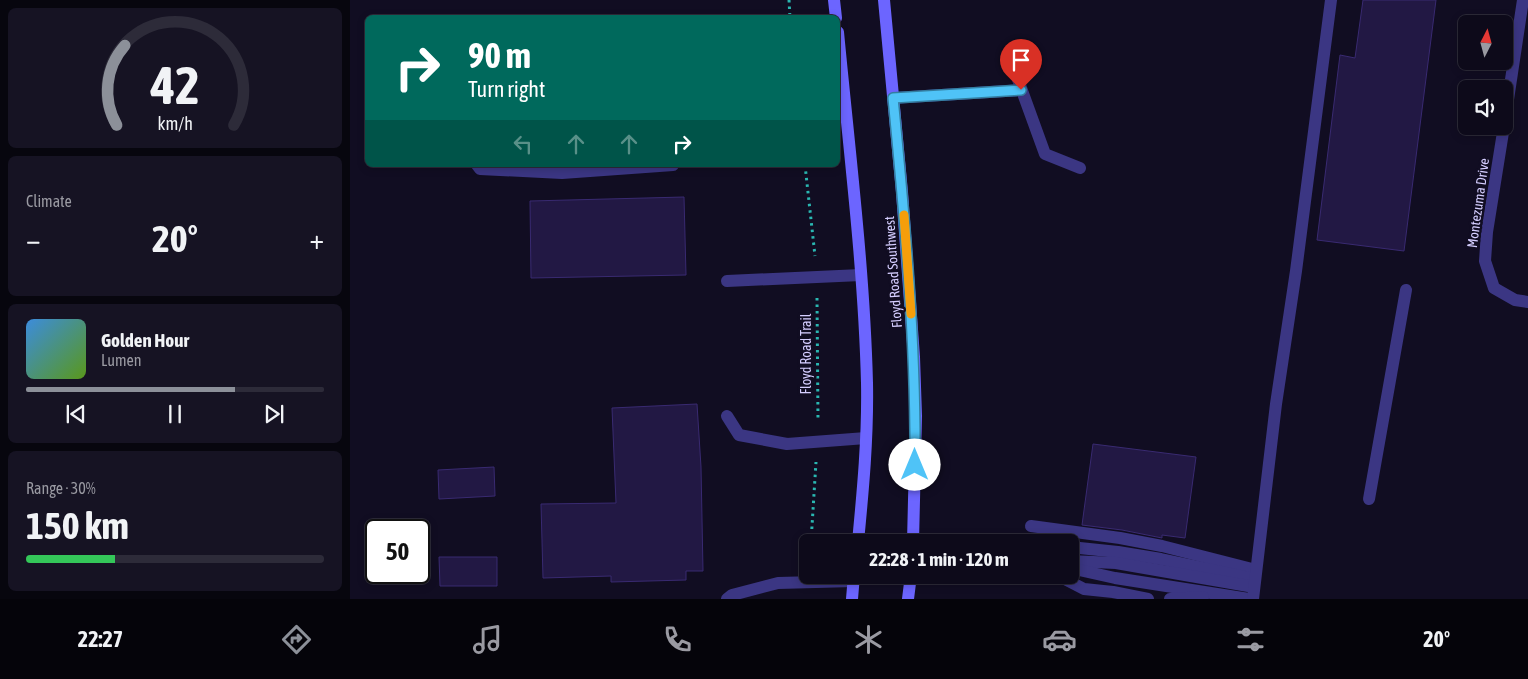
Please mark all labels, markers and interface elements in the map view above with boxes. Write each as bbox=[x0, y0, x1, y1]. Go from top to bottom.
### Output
north arrow bbox=[1458, 15, 1512, 70]
map controls bbox=[1458, 15, 1513, 135]
icon: right bbox=[385, 35, 450, 100]
text: 90 m bbox=[468, 35, 531, 75]
pin bbox=[1000, 39, 1042, 90]
icon: arrive bbox=[1007, 46, 1035, 74]
text: 42 bbox=[150, 55, 199, 115]
text: Turn right bbox=[468, 76, 545, 102]
button: sound bbox=[1458, 80, 1513, 135]
text: km/h bbox=[157, 113, 193, 134]
icon: left bbox=[509, 130, 537, 158]
icon: ahead bbox=[562, 130, 590, 158]
icon: ahead bbox=[615, 130, 643, 158]
icon: right bbox=[668, 130, 696, 158]
street label: Montezuma Drive bbox=[1464, 157, 1492, 249]
text: Climate bbox=[26, 192, 72, 210]
street label: Floyd Road Southwest bbox=[881, 216, 905, 328]
text: 20° bbox=[152, 217, 198, 260]
text: − bbox=[26, 223, 41, 255]
text: + bbox=[309, 223, 324, 255]
street label: Floyd Road Trail bbox=[798, 313, 814, 395]
text: Golden Hour bbox=[101, 329, 189, 351]
text: Lumen bbox=[101, 351, 141, 369]
icon: previous bbox=[62, 400, 90, 428]
icon: pause bbox=[161, 400, 189, 428]
icon: next bbox=[260, 400, 288, 428]
position arrow bbox=[888, 438, 940, 490]
text: Range · 30% bbox=[26, 479, 96, 497]
text: 150 km bbox=[26, 504, 129, 547]
speed limit sign: 50 bbox=[365, 519, 430, 584]
text: 22:28 · 1 min · 120 m bbox=[869, 548, 1009, 570]
icon: directions bbox=[279, 622, 314, 657]
icon: music bbox=[470, 622, 505, 657]
icon: phone bbox=[660, 622, 695, 657]
icon: climate bbox=[851, 622, 886, 657]
icon: car bbox=[1042, 622, 1077, 657]
icon: filters bbox=[1233, 622, 1268, 657]
text: 22:27 bbox=[78, 626, 123, 652]
text: 20° bbox=[1423, 626, 1450, 652]

